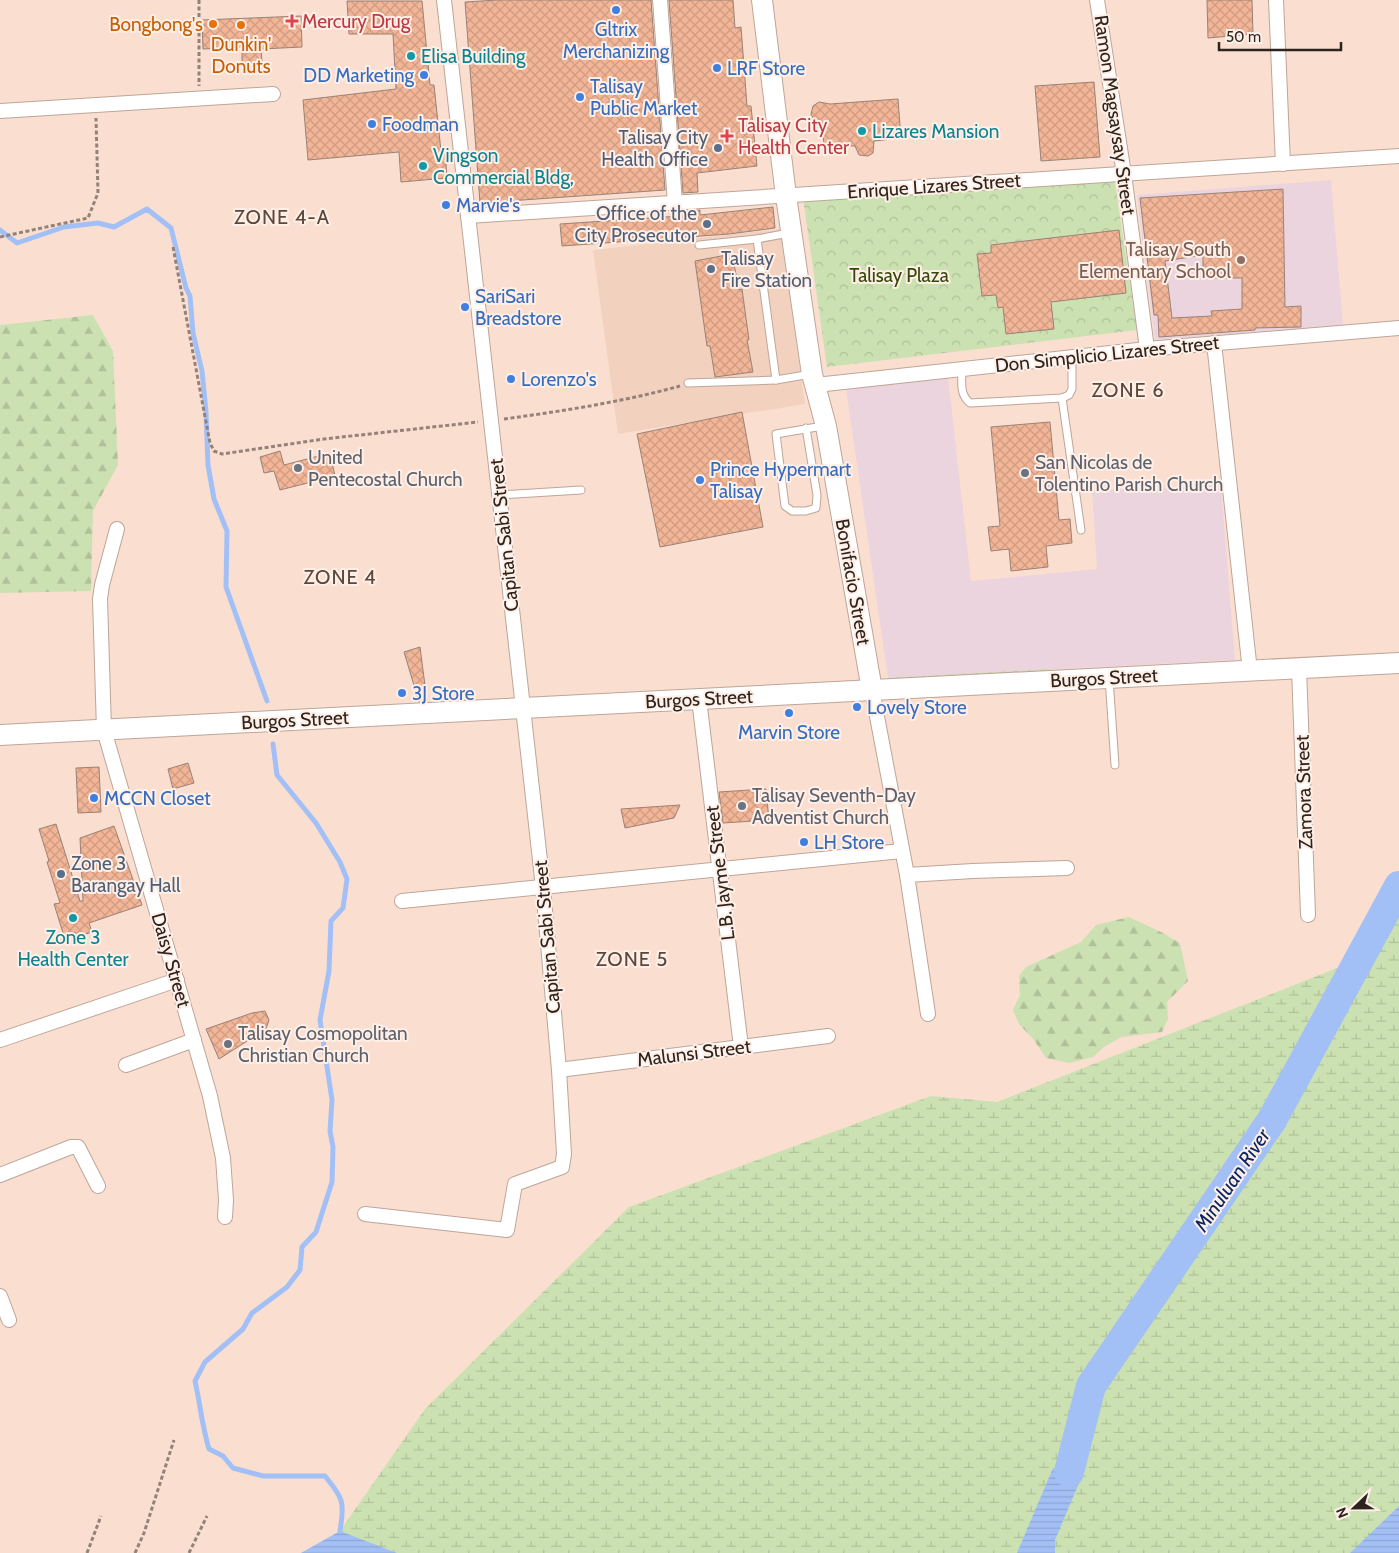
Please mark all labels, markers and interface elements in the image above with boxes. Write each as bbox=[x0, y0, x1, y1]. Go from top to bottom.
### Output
marker: Gltrix Merchanizing bbox=[610, 4, 622, 16]
place label: Mercury Drug bbox=[302, 10, 411, 33]
place label: Bongbong's bbox=[109, 13, 203, 36]
street label: Ramon Magsaysay Street bbox=[1090, 13, 1141, 217]
marker: Mercury Drug bbox=[286, 15, 298, 27]
marker: Bongbong's bbox=[207, 18, 219, 30]
place label: Gltrix Merchanizing bbox=[563, 18, 670, 63]
marker: Dunkin' Donuts bbox=[235, 19, 247, 31]
scale bar bbox=[1219, 20, 1342, 52]
text: 50 m bbox=[1226, 28, 1261, 46]
place label: Dunkin' Donuts bbox=[211, 33, 271, 78]
place label: Elisa Building bbox=[421, 45, 526, 68]
marker: Elisa Building bbox=[405, 50, 417, 62]
place label: LRF Store bbox=[727, 57, 806, 80]
marker: LRF Store bbox=[711, 62, 723, 74]
place label: DD Marketing bbox=[303, 64, 415, 87]
marker: DD Marketing bbox=[418, 69, 430, 81]
place label: Talisay Public Market bbox=[590, 75, 698, 120]
marker: Talisay Public Market bbox=[574, 91, 586, 103]
place label: Foodman bbox=[382, 113, 459, 136]
place label: Talisay City Health Center bbox=[738, 114, 849, 159]
marker: Foodman bbox=[366, 118, 378, 130]
place label: Lizares Mansion bbox=[872, 120, 999, 143]
marker: Lizares Mansion bbox=[856, 125, 868, 137]
place label: Talisay City Health Office bbox=[601, 126, 708, 171]
marker: Talisay City Health Center bbox=[720, 129, 734, 143]
marker: Talisay City Health Office bbox=[712, 142, 724, 154]
place label: Vingson Commercial Bldg, bbox=[433, 144, 574, 189]
marker: Vingson Commercial Bldg, bbox=[417, 160, 429, 172]
street label: Enrique Lizares Street bbox=[847, 168, 1022, 204]
place label: Marvie's bbox=[456, 194, 520, 217]
marker: Marvie's bbox=[440, 199, 452, 211]
place label: Office of the City Prosecutor bbox=[575, 202, 697, 247]
district label: ZONE 4-A bbox=[234, 205, 330, 229]
marker: Office of the City Prosecutor bbox=[701, 218, 713, 230]
place label: Talisay South Elementary School bbox=[1079, 238, 1232, 283]
place label: Talisay Fire Station bbox=[721, 247, 812, 292]
marker: Talisay South Elementary School bbox=[1235, 254, 1247, 266]
marker: Talisay Fire Station bbox=[705, 263, 717, 275]
park label: Talisay Plaza bbox=[849, 264, 949, 287]
place label: SariSari Breadstore bbox=[475, 285, 562, 330]
marker: SariSari Breadstore bbox=[459, 301, 471, 313]
street label: Don Simplicio Lizares Street bbox=[994, 331, 1221, 377]
place label: Lorenzo's bbox=[521, 368, 597, 391]
marker: Lorenzo's bbox=[505, 373, 517, 385]
district label: ZONE 6 bbox=[1091, 378, 1165, 402]
place label: United Pentecostal Church bbox=[308, 446, 463, 491]
place label: San Nicolas de Tolentino Parish Church bbox=[1035, 451, 1223, 496]
street label: Capitan Sabi Street bbox=[484, 457, 523, 613]
place label: Prince Hypermart Talisay bbox=[710, 458, 852, 503]
marker: United Pentecostal Church bbox=[292, 462, 304, 474]
marker: San Nicolas de Tolentino Parish Church bbox=[1019, 467, 1031, 479]
marker: Prince Hypermart Talisay bbox=[694, 474, 706, 486]
street label: Bonifacio Street bbox=[831, 517, 876, 648]
district label: ZONE 4 bbox=[303, 565, 377, 589]
street label: Burgos Street bbox=[1049, 664, 1159, 692]
place label: 3J Store bbox=[412, 682, 475, 705]
street label: Burgos Street bbox=[644, 685, 754, 713]
marker: 3J Store bbox=[396, 687, 408, 699]
place label: Lovely Store bbox=[867, 696, 967, 719]
marker: Lovely Store bbox=[851, 701, 863, 713]
street label: Burgos Street bbox=[240, 706, 350, 734]
marker: Marvin Store bbox=[783, 707, 795, 719]
place label: Marvin Store bbox=[738, 721, 840, 744]
street label: Zamora Street bbox=[1290, 734, 1317, 850]
place label: Talisay Seventh-Day Adventist Church bbox=[752, 784, 916, 829]
place label: MCCN Closet bbox=[104, 787, 211, 810]
marker: MCCN Closet bbox=[88, 792, 100, 804]
marker: Talisay Seventh-Day Adventist Church bbox=[736, 800, 748, 812]
street label: L.B. Jayme Street bbox=[700, 804, 740, 942]
place label: LH Store bbox=[814, 831, 885, 854]
marker: LH Store bbox=[798, 836, 810, 848]
place label: Zone 3 Barangay Hall bbox=[71, 852, 181, 897]
street label: Capitan Sabi Street bbox=[529, 859, 565, 1015]
marker: Zone 3 Barangay Hall bbox=[55, 868, 67, 880]
street label: Daisy Street bbox=[147, 910, 196, 1011]
marker: Zone 3 Health Center bbox=[67, 912, 79, 924]
place label: Zone 3 Health Center bbox=[17, 926, 129, 971]
district label: ZONE 5 bbox=[596, 947, 668, 971]
place label: Talisay Cosmopolitan Christian Church bbox=[238, 1022, 408, 1067]
street label: Malunsi Street bbox=[636, 1035, 753, 1071]
marker: Talisay Cosmopolitan Christian Church bbox=[222, 1038, 234, 1050]
water label: Minuluan River bbox=[1188, 1124, 1276, 1237]
north arrow bbox=[1329, 1483, 1379, 1533]
text: N bbox=[1332, 1505, 1352, 1521]

